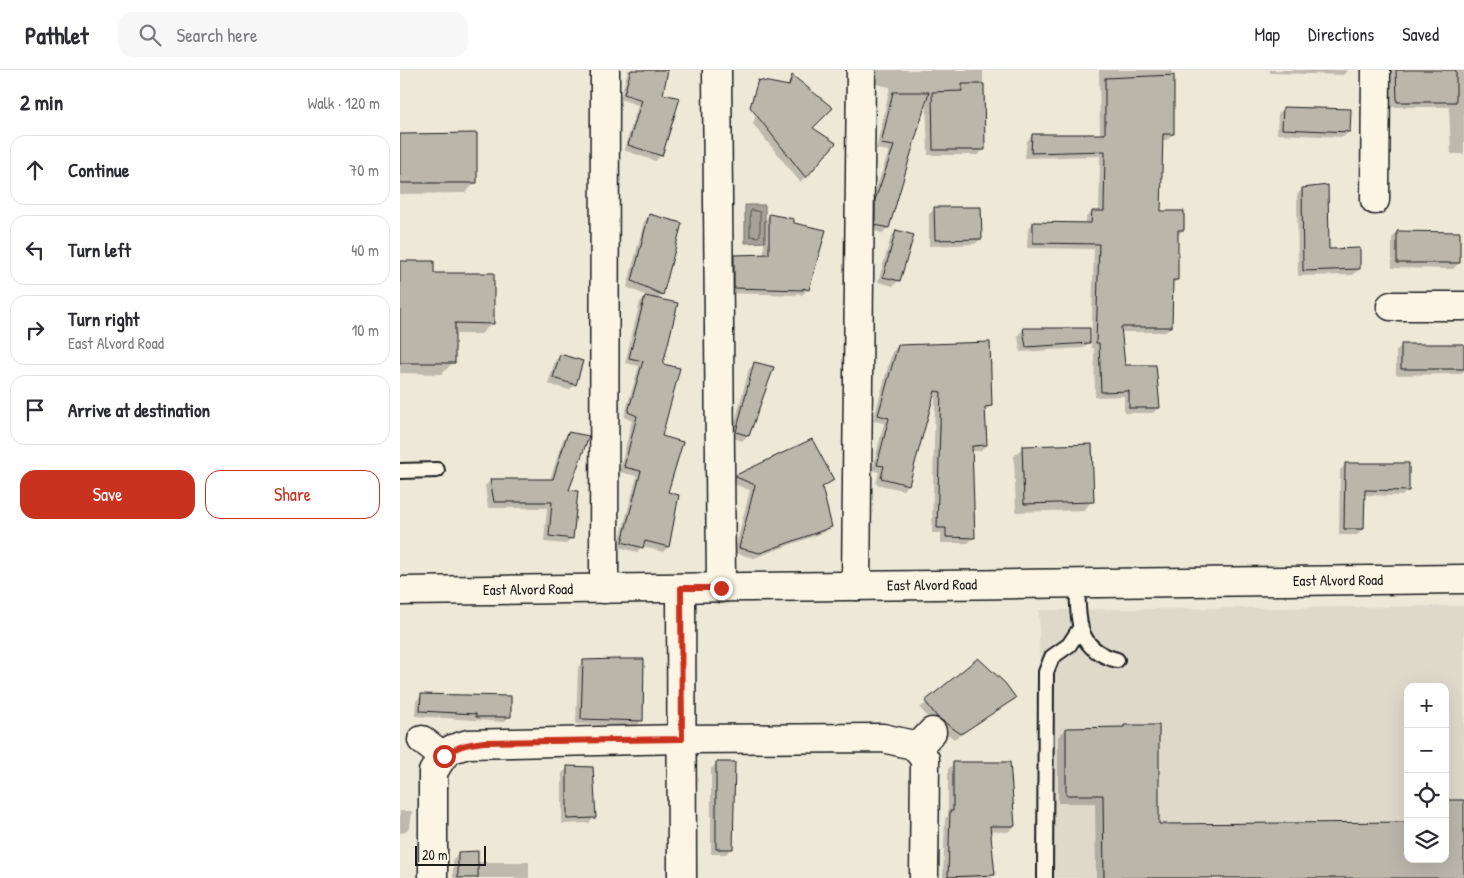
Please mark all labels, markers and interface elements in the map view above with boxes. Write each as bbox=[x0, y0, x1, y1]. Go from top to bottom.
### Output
search box bbox=[118, 12, 468, 57]
text: Pathlet bbox=[25, 19, 88, 51]
icon: search bbox=[136, 21, 164, 49]
text: Search here bbox=[176, 22, 258, 48]
text: Map bbox=[1255, 22, 1280, 47]
text: Directions bbox=[1308, 22, 1374, 47]
text: Saved bbox=[1402, 22, 1439, 47]
text: 2 min bbox=[20, 88, 63, 117]
text: Walk · 120 m bbox=[307, 92, 380, 114]
icon: ahead bbox=[21, 156, 49, 184]
text: Continue bbox=[68, 157, 129, 183]
text: 70 m bbox=[349, 159, 379, 181]
icon: left bbox=[21, 236, 49, 264]
text: Turn left bbox=[68, 237, 131, 263]
text: 40 m bbox=[351, 239, 379, 261]
text: Turn right bbox=[68, 306, 139, 332]
icon: right bbox=[21, 316, 49, 344]
text: 10 m bbox=[351, 319, 379, 341]
text: East Alvord Road bbox=[68, 332, 164, 354]
icon: arrive bbox=[21, 396, 49, 424]
text: Arrive at destination bbox=[68, 397, 210, 423]
button: Save bbox=[20, 470, 195, 519]
button: Share bbox=[205, 470, 380, 519]
street label: East Alvord Road bbox=[1293, 569, 1383, 591]
street label: East Alvord Road bbox=[887, 573, 977, 596]
route end bbox=[710, 577, 733, 600]
street label: East Alvord Road bbox=[483, 578, 573, 600]
map controls bbox=[1404, 683, 1449, 863]
button: + bbox=[1404, 683, 1449, 728]
button: − bbox=[1404, 728, 1449, 773]
route start bbox=[433, 745, 456, 768]
button: locate bbox=[1404, 773, 1449, 818]
button: layers bbox=[1404, 818, 1449, 863]
scale bar bbox=[415, 843, 486, 866]
text: 20 m bbox=[422, 845, 448, 864]

